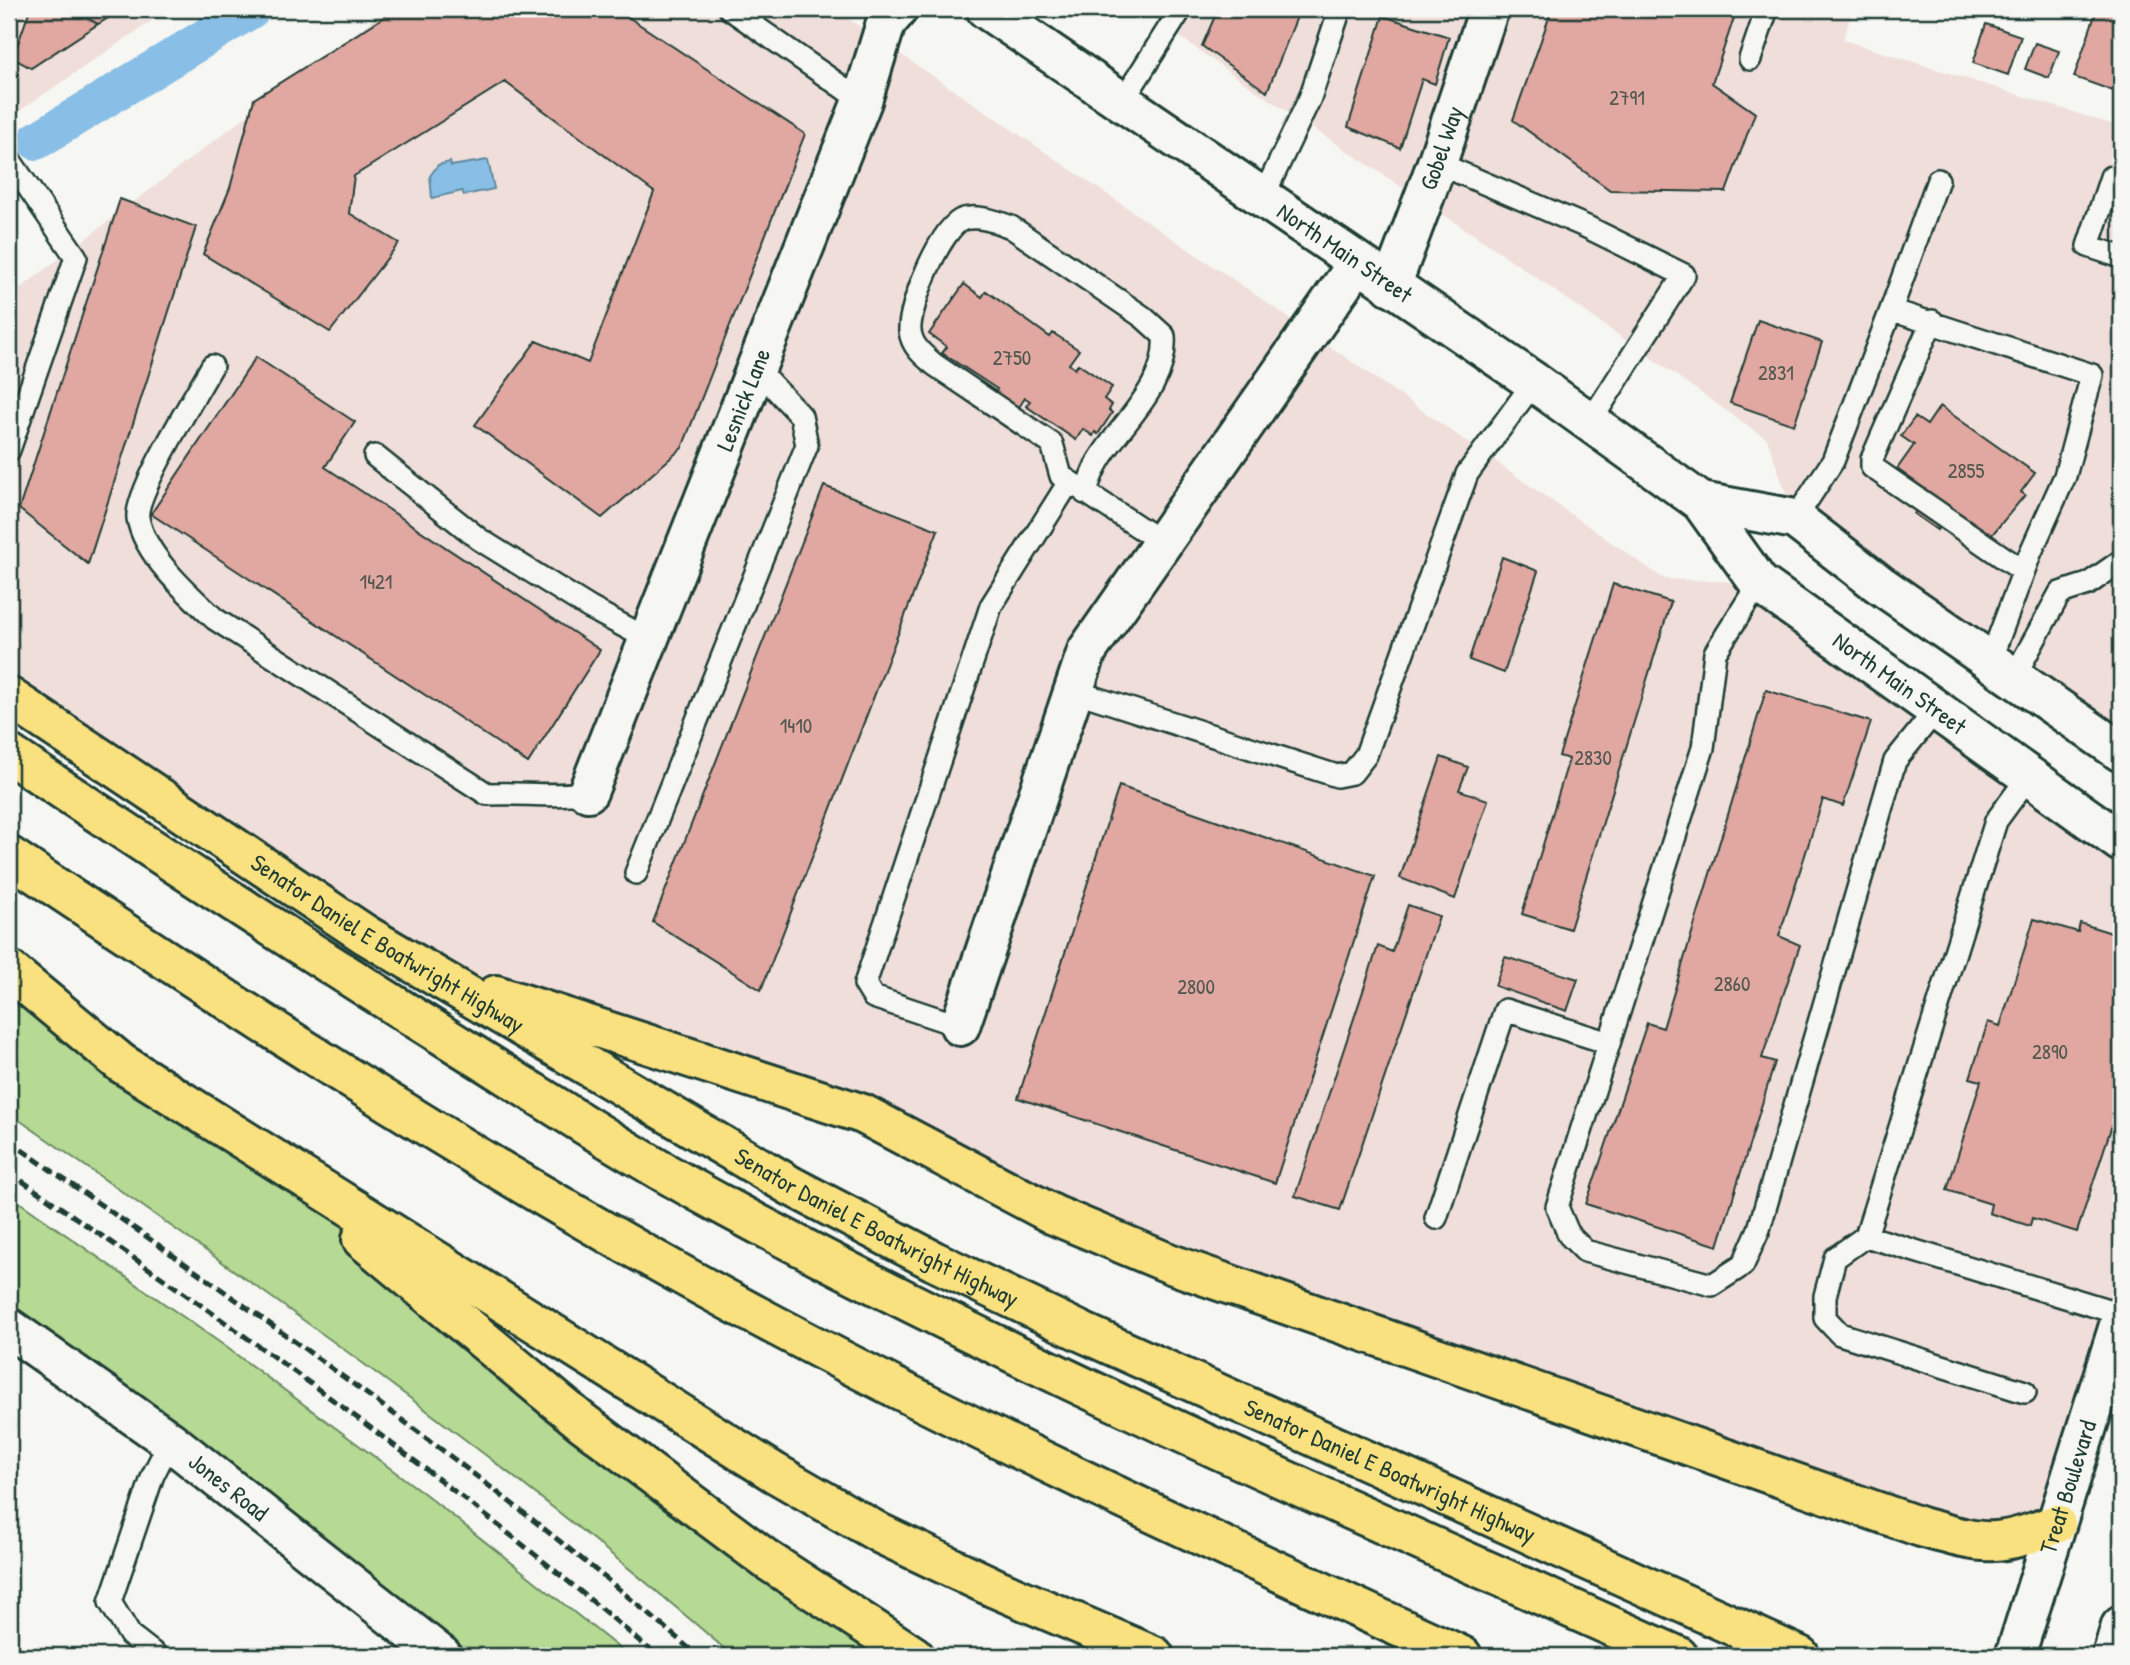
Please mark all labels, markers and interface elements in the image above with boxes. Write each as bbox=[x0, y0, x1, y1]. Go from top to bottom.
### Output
house number: 2791 bbox=[1609, 83, 1645, 112]
street label: Gobel Way bbox=[1411, 102, 1470, 194]
street label: North Main Street bbox=[1271, 195, 1420, 310]
street label: Lesnick Lane bbox=[708, 343, 777, 455]
house number: 2750 bbox=[993, 343, 1031, 372]
house number: 2831 bbox=[1758, 358, 1794, 387]
house number: 2855 bbox=[1948, 456, 1984, 485]
house number: 1421 bbox=[360, 567, 392, 596]
street label: North Main Street bbox=[1827, 624, 1974, 742]
house number: 1410 bbox=[780, 711, 812, 740]
house number: 2830 bbox=[1574, 743, 1612, 772]
street label: Senator Daniel E Boatwright Highway bbox=[245, 846, 531, 1040]
house number: 2860 bbox=[1714, 969, 1750, 998]
house number: 2800 bbox=[1177, 972, 1215, 1001]
house number: 2890 bbox=[2032, 1037, 2068, 1066]
street label: Senator Daniel E Boatwright Highway bbox=[729, 1139, 1024, 1314]
street label: Senator Daniel E Boatwright Highway bbox=[1240, 1390, 1541, 1550]
street label: Treat Boulevard bbox=[2031, 1416, 2103, 1558]
street label: Jones Road bbox=[182, 1445, 275, 1528]

